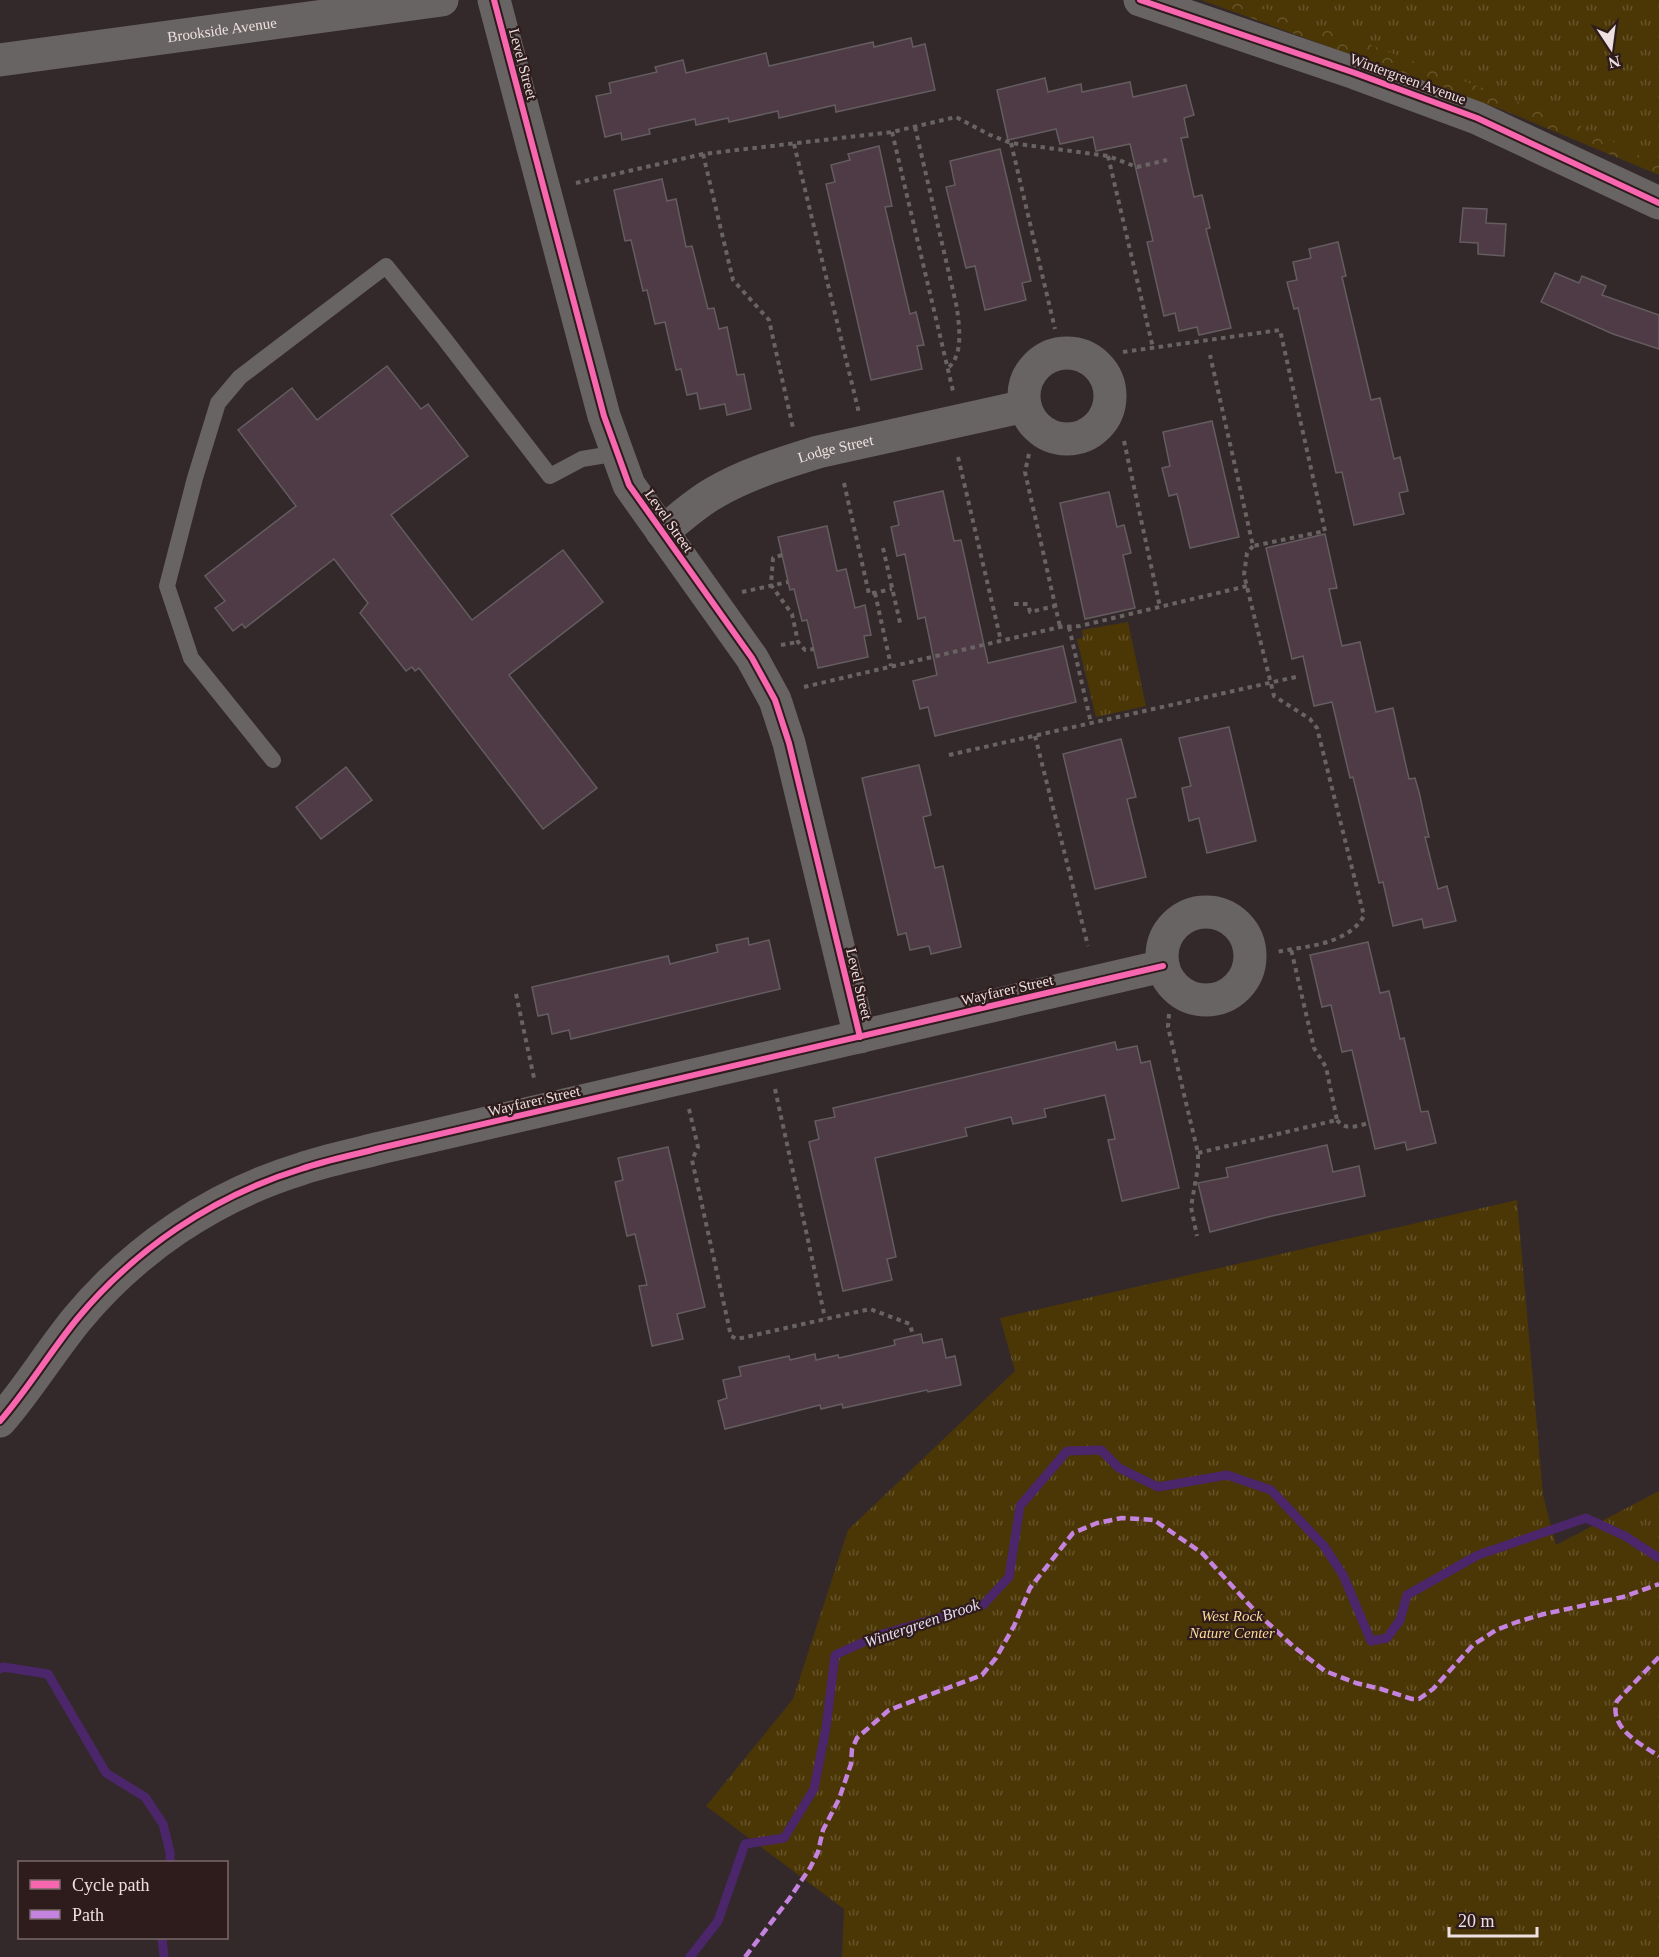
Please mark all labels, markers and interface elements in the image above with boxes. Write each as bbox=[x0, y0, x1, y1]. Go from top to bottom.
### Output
street label: Brookside Avenue bbox=[166, 14, 278, 45]
north arrow bbox=[1581, 18, 1641, 78]
street label: Level Street bbox=[506, 27, 540, 102]
street label: Wintergreen Avenue bbox=[1348, 51, 1469, 108]
text: N bbox=[1606, 53, 1622, 72]
street label: Lodge Street bbox=[796, 432, 876, 466]
street label: Level Street bbox=[642, 487, 697, 556]
street label: Level Street bbox=[843, 947, 875, 1022]
street label: Wayfarer Street bbox=[959, 971, 1055, 1008]
street label: Wayfarer Street bbox=[486, 1082, 582, 1119]
water label: Wintergreen Brook bbox=[862, 1595, 983, 1652]
park label: West Rock Nature Center bbox=[1188, 1608, 1275, 1641]
legend bbox=[18, 1861, 228, 1939]
text: Cycle path bbox=[72, 1875, 149, 1895]
scale bar bbox=[1449, 1900, 1538, 1938]
text: Path bbox=[72, 1905, 104, 1925]
text: 20 m bbox=[1458, 1911, 1495, 1931]

